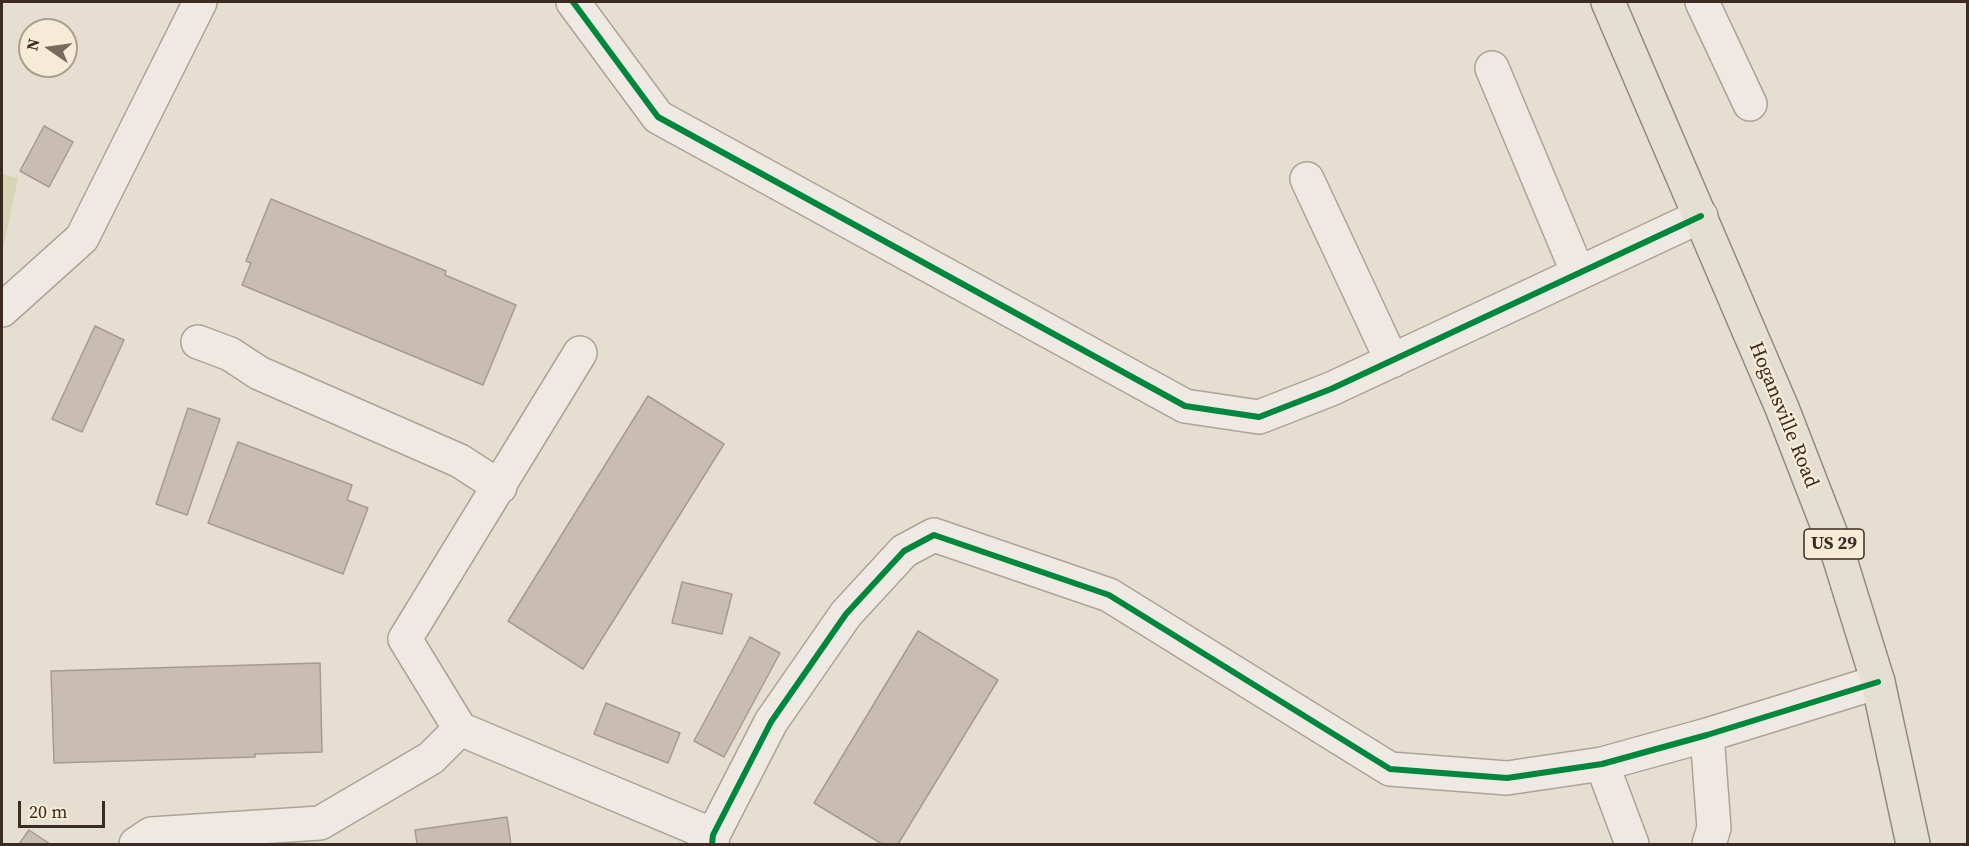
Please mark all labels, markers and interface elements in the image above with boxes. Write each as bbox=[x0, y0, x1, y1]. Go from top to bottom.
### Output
north arrow bbox=[18, 18, 78, 78]
text: N bbox=[20, 36, 44, 53]
street label: Hogansville Road bbox=[1743, 338, 1823, 492]
road number: US 29 bbox=[1804, 529, 1864, 559]
scale bar bbox=[21, 789, 108, 827]
text: 20 m bbox=[29, 799, 67, 824]

